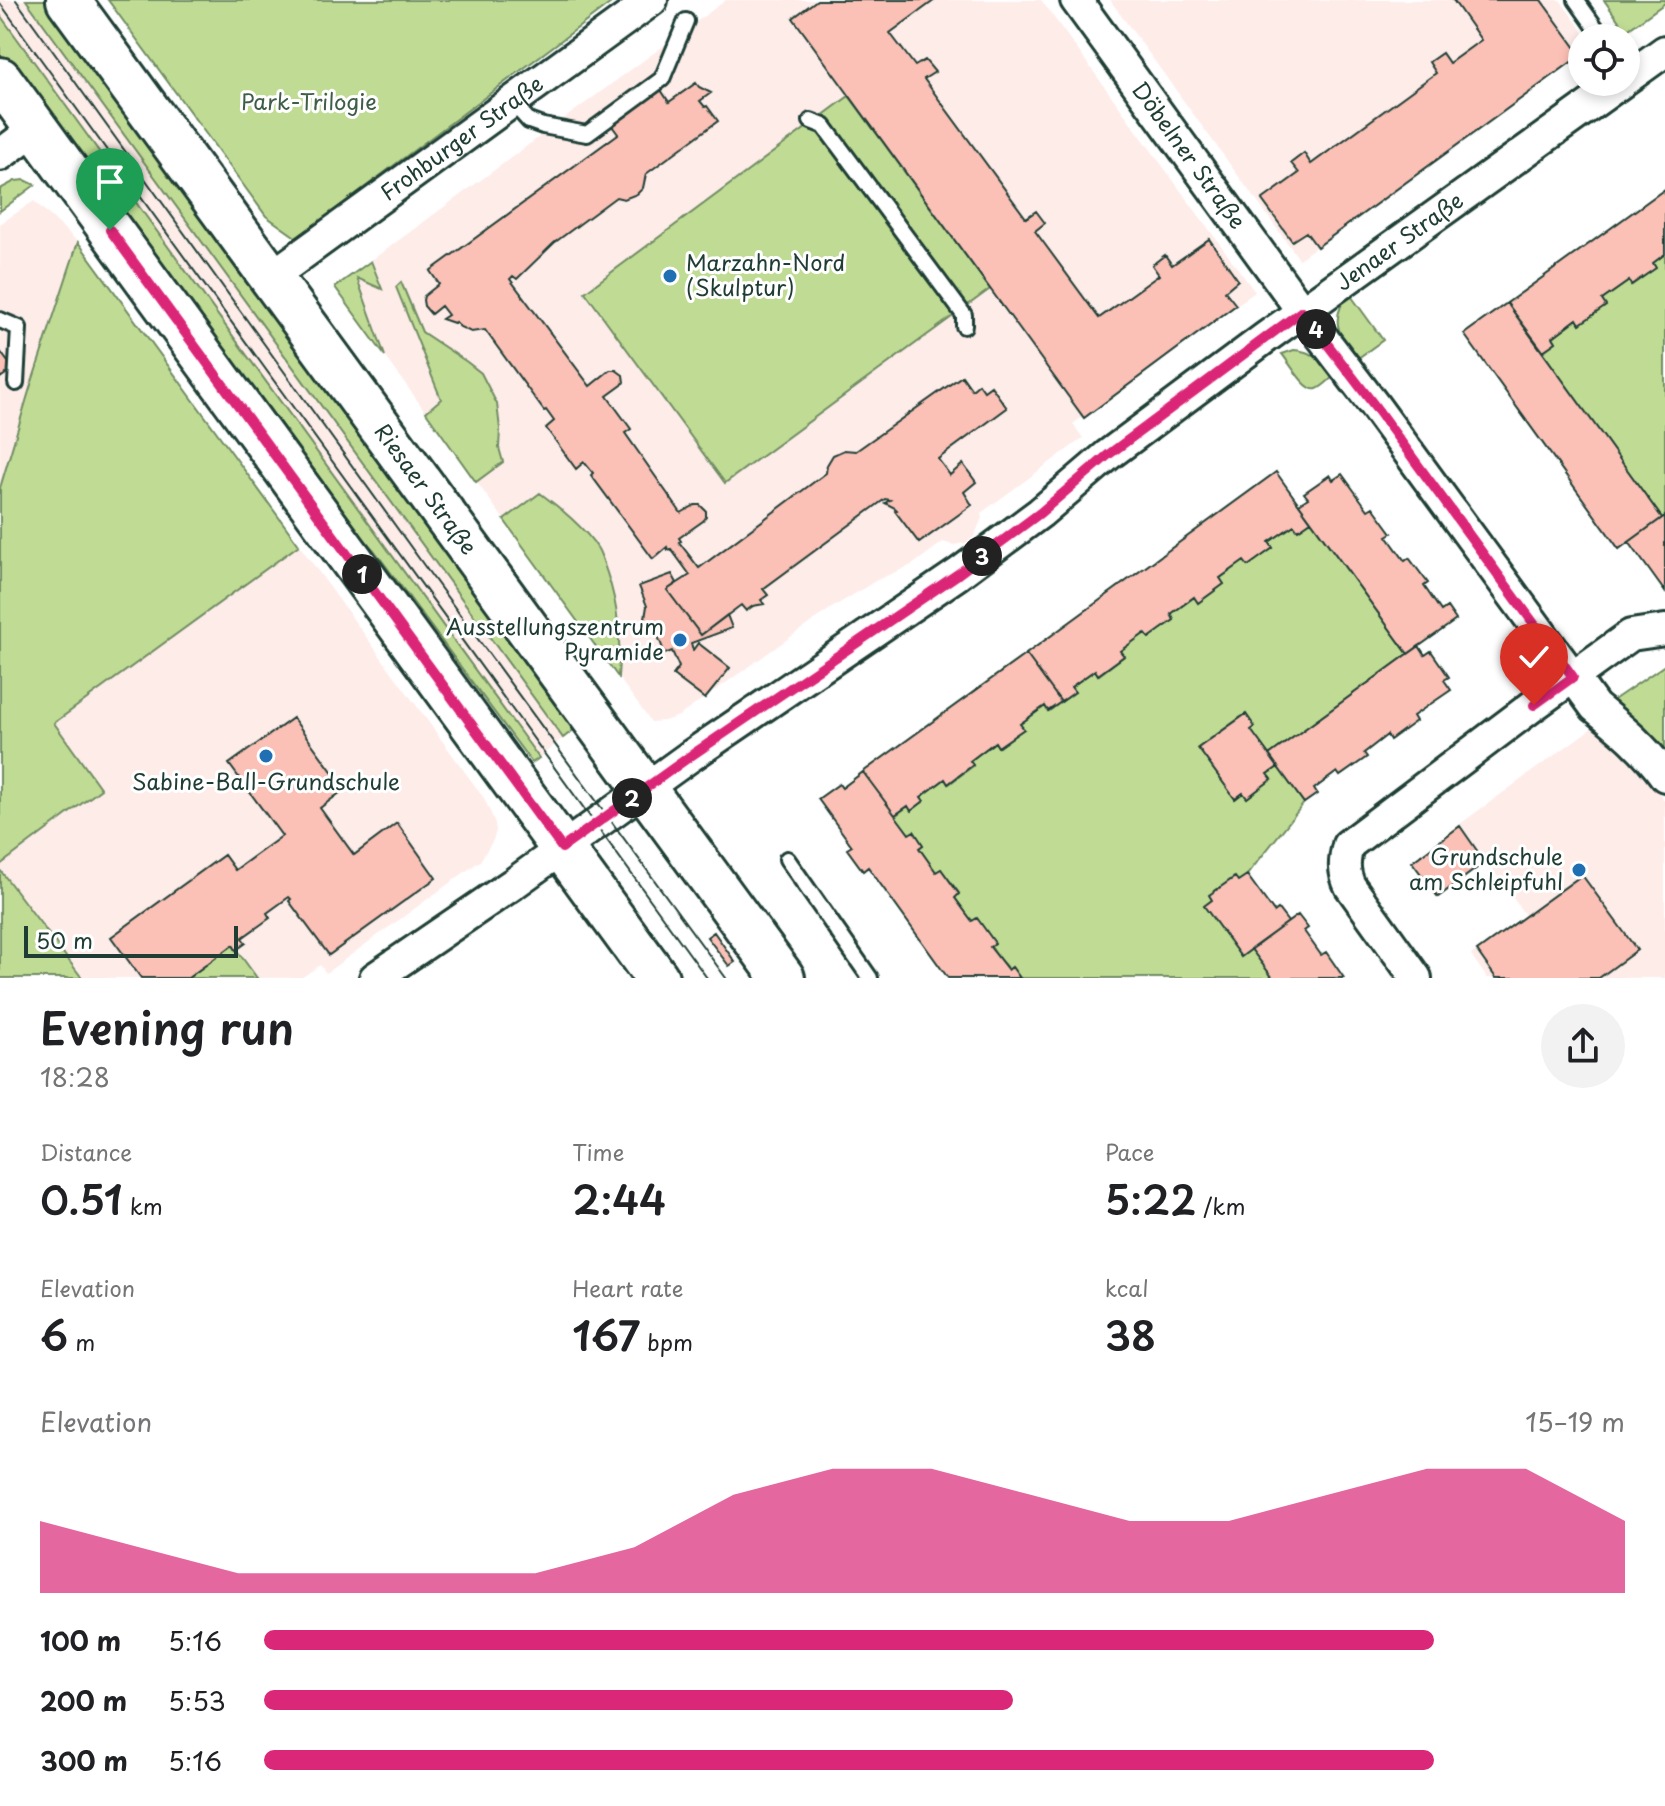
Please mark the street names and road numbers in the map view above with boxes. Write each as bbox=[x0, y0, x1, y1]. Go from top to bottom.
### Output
street label: Frohburger Straße bbox=[373, 66, 549, 208]
street label: Döbelner Straße bbox=[1125, 74, 1255, 235]
street label: Jenaer Straße bbox=[1328, 183, 1469, 298]
street label: Riesaer Straße bbox=[368, 416, 486, 561]

